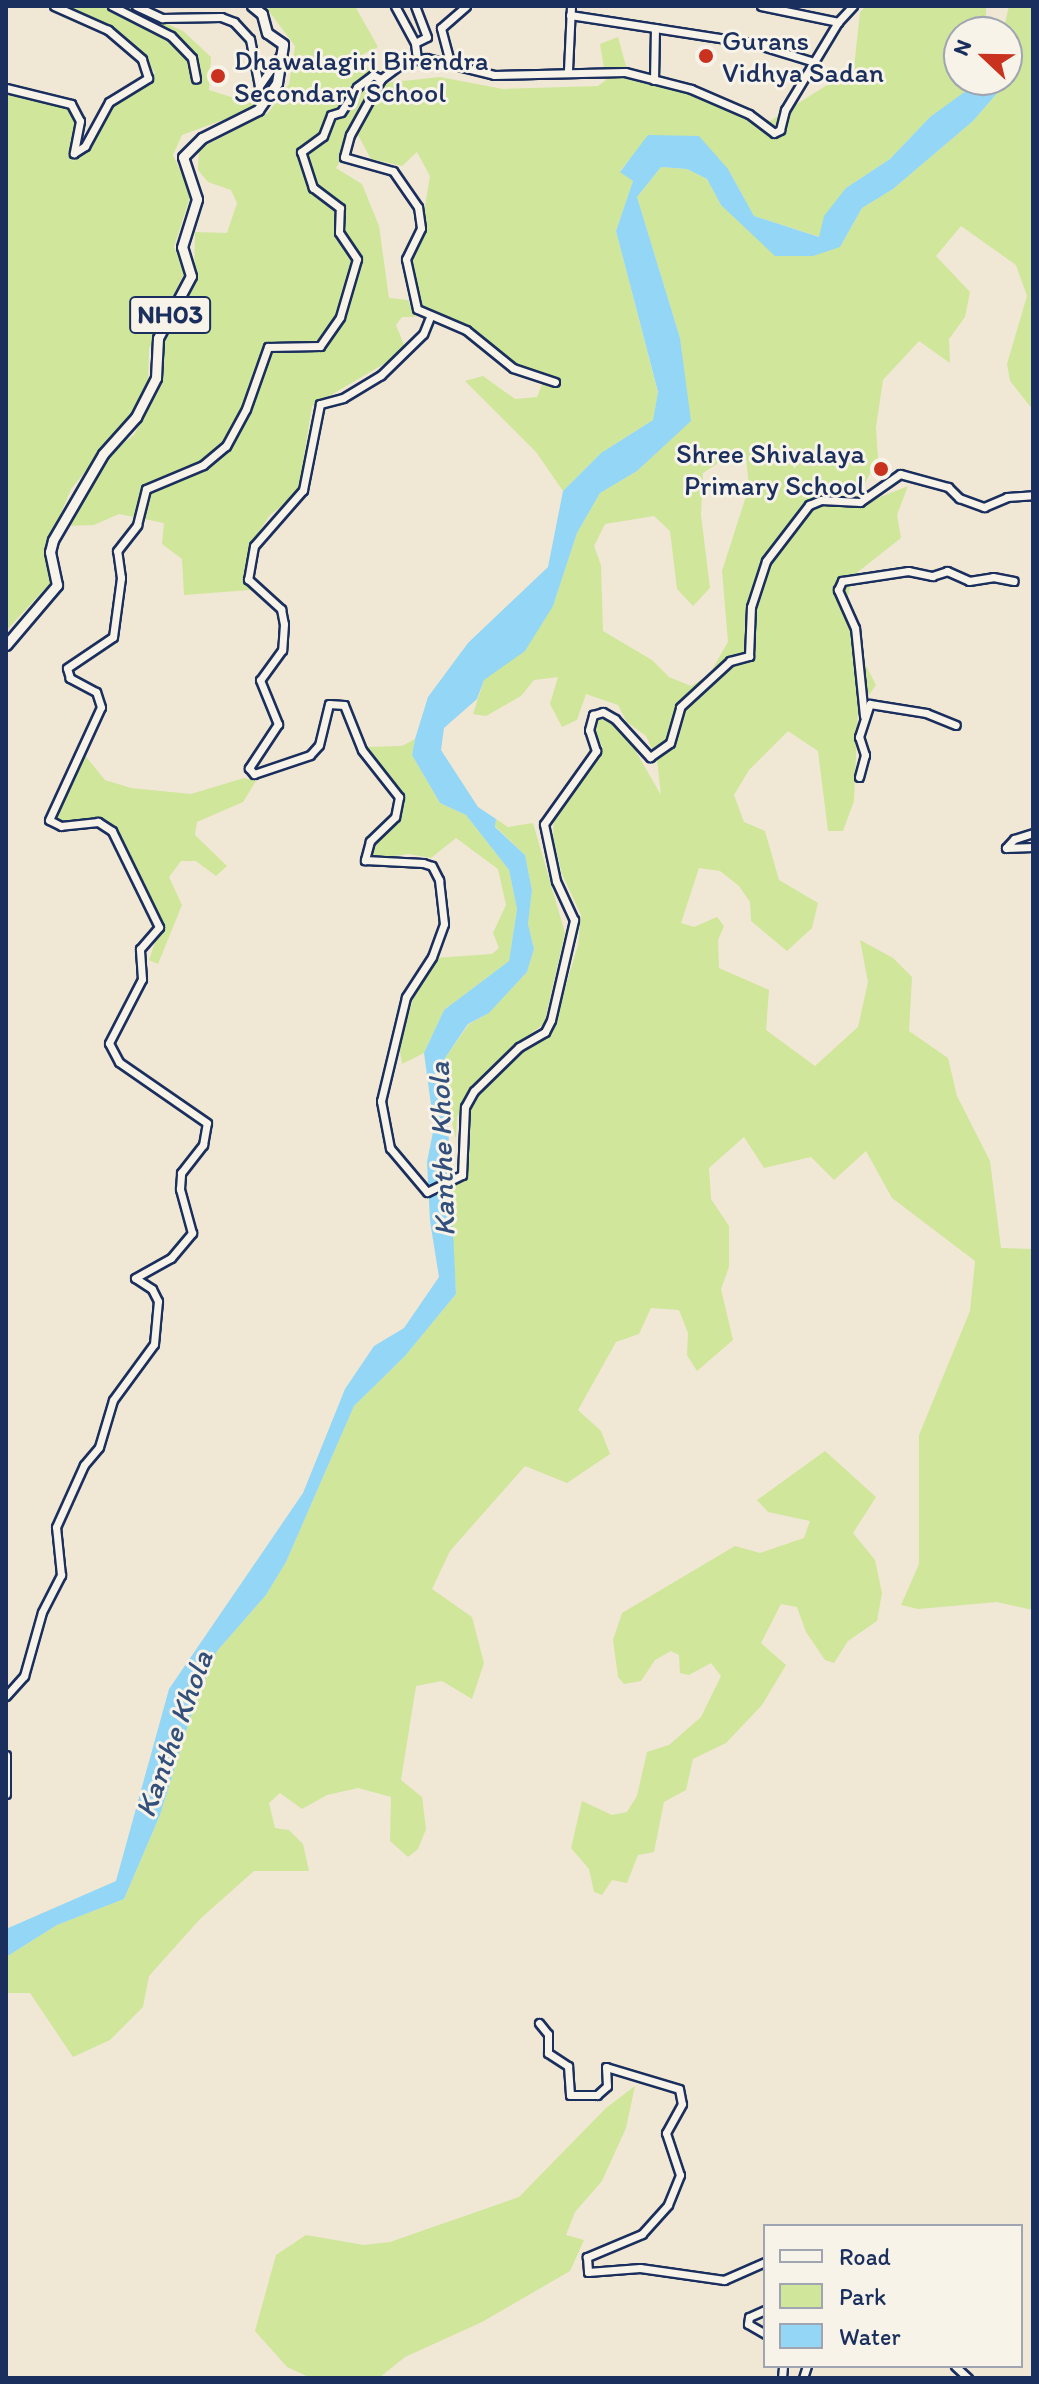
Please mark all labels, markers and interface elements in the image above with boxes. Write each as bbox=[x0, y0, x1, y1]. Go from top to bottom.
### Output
north arrow bbox=[943, 16, 1023, 96]
place label: Gurans Vidhya Sadan bbox=[722, 23, 883, 89]
text: N bbox=[947, 36, 977, 60]
place label: Dhawalagiri Birendra Secondary School bbox=[234, 43, 489, 109]
marker: Gurans Vidhya Sadan bbox=[697, 47, 715, 65]
marker: Dhawalagiri Birendra Secondary School bbox=[209, 67, 227, 85]
road number: NH03 bbox=[128, 293, 212, 337]
place label: Shree Shivalaya Primary School bbox=[676, 436, 865, 502]
marker: Shree Shivalaya Primary School bbox=[872, 460, 890, 478]
water label: Kanthe Khola bbox=[421, 1061, 463, 1237]
water label: Kanthe Khola bbox=[127, 1646, 221, 1822]
legend bbox=[763, 2224, 1023, 2368]
text: Road bbox=[839, 2242, 891, 2271]
text: Park bbox=[839, 2282, 886, 2311]
text: Water bbox=[839, 2322, 901, 2351]

